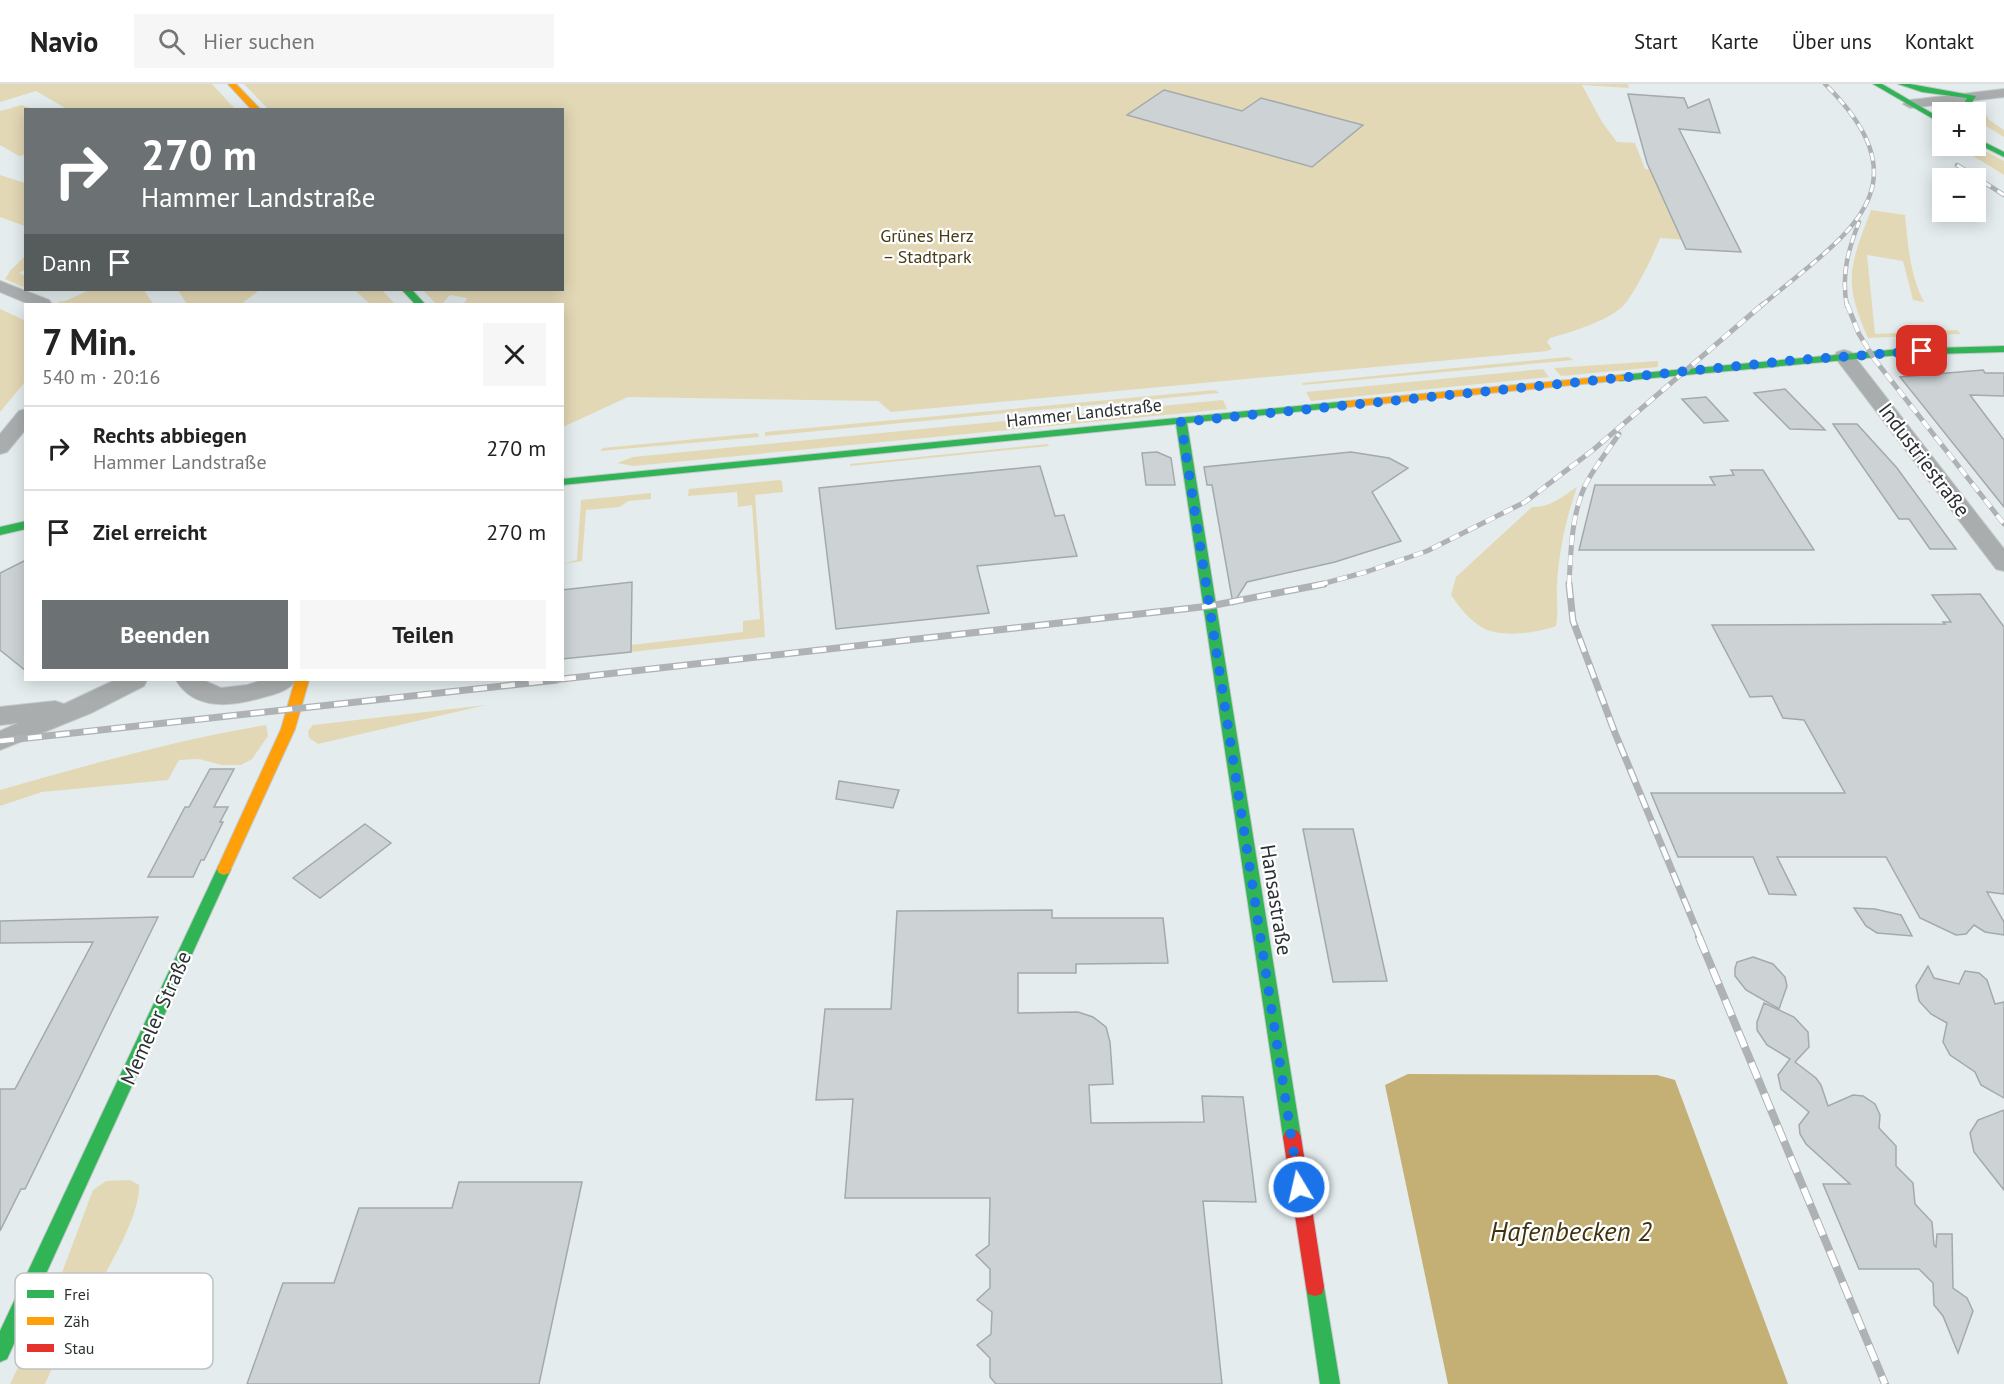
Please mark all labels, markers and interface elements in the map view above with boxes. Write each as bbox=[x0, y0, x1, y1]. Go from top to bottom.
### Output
search box bbox=[134, 14, 554, 68]
text: Navio bbox=[30, 23, 98, 60]
icon: search bbox=[155, 25, 188, 58]
text: Hier suchen bbox=[203, 27, 315, 55]
text: Start bbox=[1634, 28, 1678, 55]
text: Karte bbox=[1711, 28, 1759, 55]
text: Über uns bbox=[1792, 28, 1872, 55]
text: Kontakt bbox=[1905, 28, 1974, 55]
map controls bbox=[1932, 102, 1986, 222]
button: + bbox=[1932, 102, 1986, 156]
text: 270 m bbox=[141, 127, 257, 182]
icon: right bbox=[42, 132, 120, 210]
button: − bbox=[1932, 168, 1986, 222]
text: Hammer Landstraße bbox=[141, 180, 375, 214]
park label: Grünes Herz – Stadtpark bbox=[880, 224, 974, 268]
icon: arrive bbox=[103, 246, 136, 279]
text: Dann bbox=[42, 249, 91, 277]
text: 7 Min. bbox=[42, 318, 137, 365]
button: close bbox=[483, 323, 546, 386]
pin bbox=[1896, 325, 1947, 376]
icon: arrive bbox=[1905, 334, 1938, 367]
text: 540 m · 20:16 bbox=[42, 364, 160, 390]
street label: Hammer Landstraße bbox=[1005, 393, 1163, 432]
street label: Industriestraße bbox=[1873, 397, 1976, 522]
text: Rechts abbiegen bbox=[93, 421, 247, 449]
icon: right bbox=[42, 432, 75, 465]
text: 270 m bbox=[486, 434, 546, 462]
text: Hammer Landstraße bbox=[93, 449, 267, 475]
icon: arrive bbox=[42, 516, 75, 549]
text: Ziel erreicht bbox=[93, 518, 207, 546]
text: 270 m bbox=[486, 518, 546, 546]
button: Beenden bbox=[42, 600, 288, 669]
button: Teilen bbox=[300, 600, 546, 669]
street label: Hansastraße bbox=[1254, 843, 1299, 957]
street label: Memeler Straße bbox=[114, 947, 197, 1089]
position arrow bbox=[1267, 1155, 1331, 1219]
water label: Hafenbecken 2 bbox=[1490, 1214, 1652, 1248]
legend bbox=[15, 1273, 213, 1369]
text: Frei bbox=[64, 1284, 90, 1304]
text: Zäh bbox=[64, 1311, 89, 1331]
text: Stau bbox=[64, 1338, 94, 1358]

